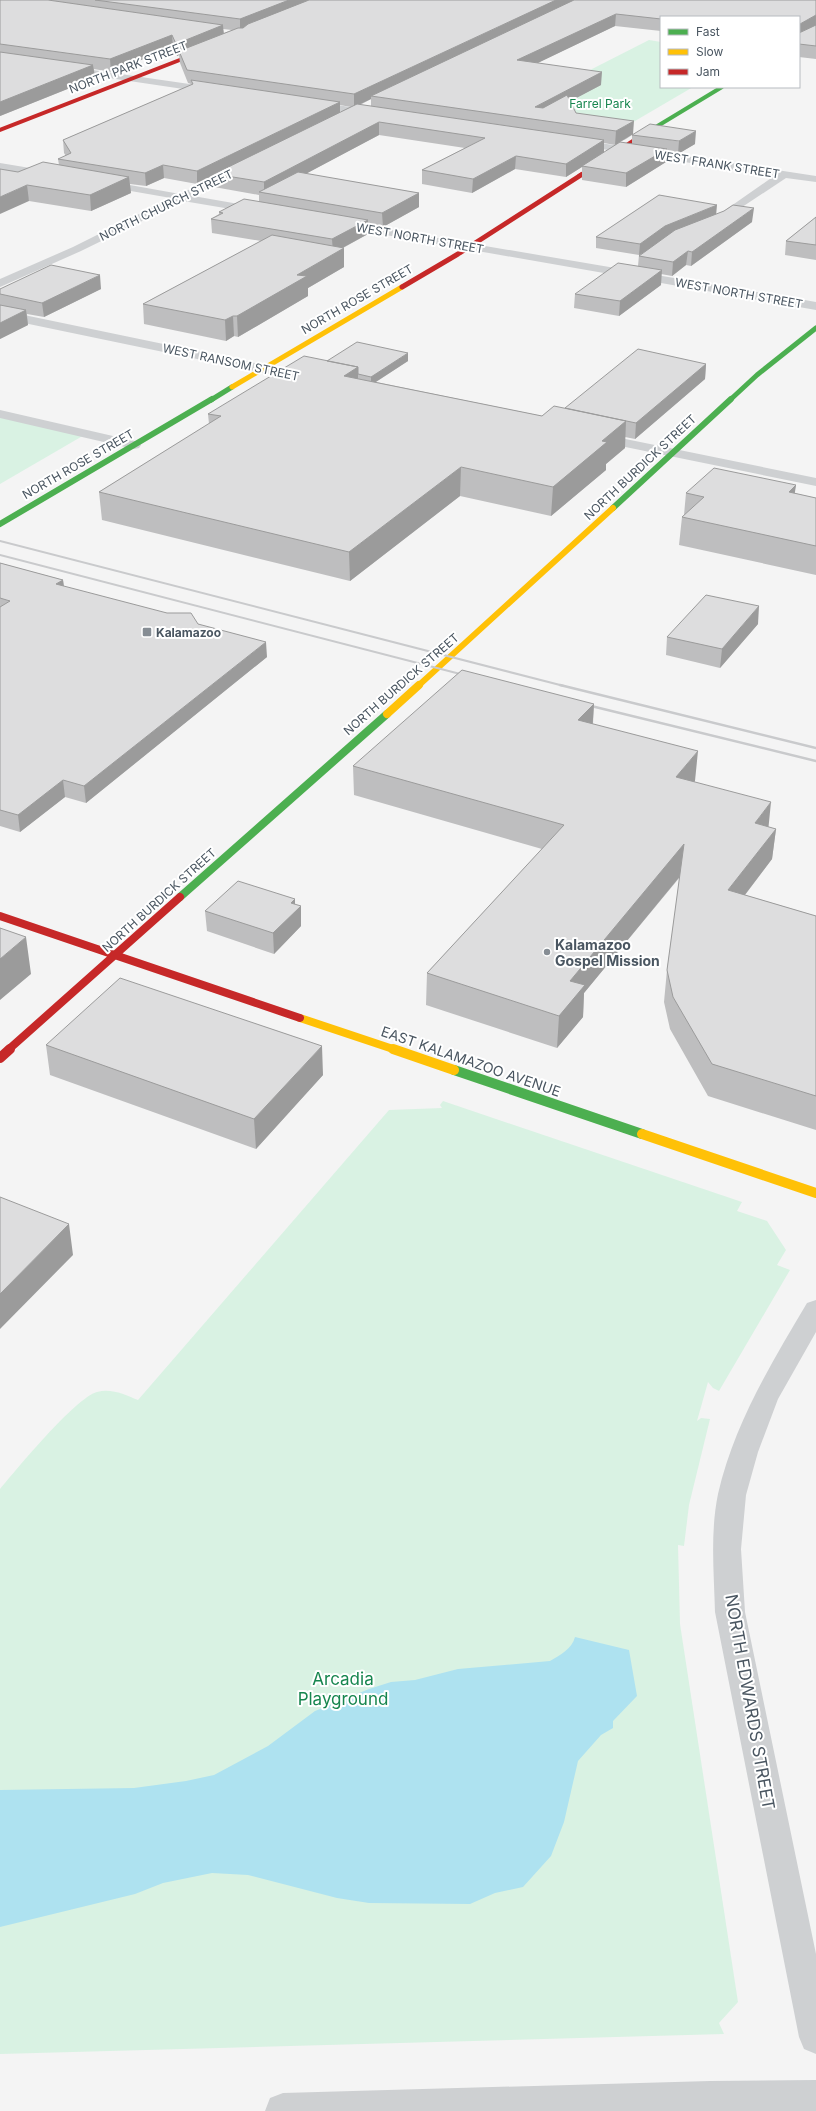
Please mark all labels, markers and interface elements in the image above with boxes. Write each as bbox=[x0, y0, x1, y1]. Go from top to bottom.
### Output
legend bbox=[660, 16, 800, 88]
text: Fast bbox=[696, 24, 720, 39]
street label: NORTH PARK STREET bbox=[67, 37, 190, 96]
text: Slow bbox=[696, 44, 724, 59]
text: Jam bbox=[696, 64, 720, 79]
park label: Farrel Park bbox=[569, 96, 631, 111]
street label: WEST FRANK STREET bbox=[653, 147, 781, 181]
street label: NORTH CHURCH STREET bbox=[97, 166, 235, 244]
street label: WEST NORTH STREET bbox=[355, 219, 485, 257]
street label: NORTH ROSE STREET bbox=[298, 261, 416, 337]
street label: WEST NORTH STREET bbox=[674, 274, 804, 312]
street label: WEST RANSOM STREET bbox=[161, 340, 301, 384]
street label: NORTH BURDICK STREET bbox=[581, 411, 699, 523]
street label: NORTH ROSE STREET bbox=[19, 426, 137, 502]
place label: Kalamazoo bbox=[156, 625, 221, 640]
marker: Kalamazoo bbox=[141, 626, 153, 638]
street label: NORTH BURDICK STREET bbox=[340, 630, 462, 738]
street label: NORTH BURDICK STREET bbox=[99, 845, 219, 955]
place label: Kalamazoo Gospel Mission bbox=[555, 936, 660, 969]
marker: Kalamazoo Gospel Mission bbox=[542, 947, 552, 957]
street label: EAST KALAMAZOO AVENUE bbox=[379, 1022, 563, 1100]
street label: NORTH EDWARDS STREET bbox=[721, 1593, 779, 1811]
park label: Arcadia Playground bbox=[298, 1669, 388, 1709]

